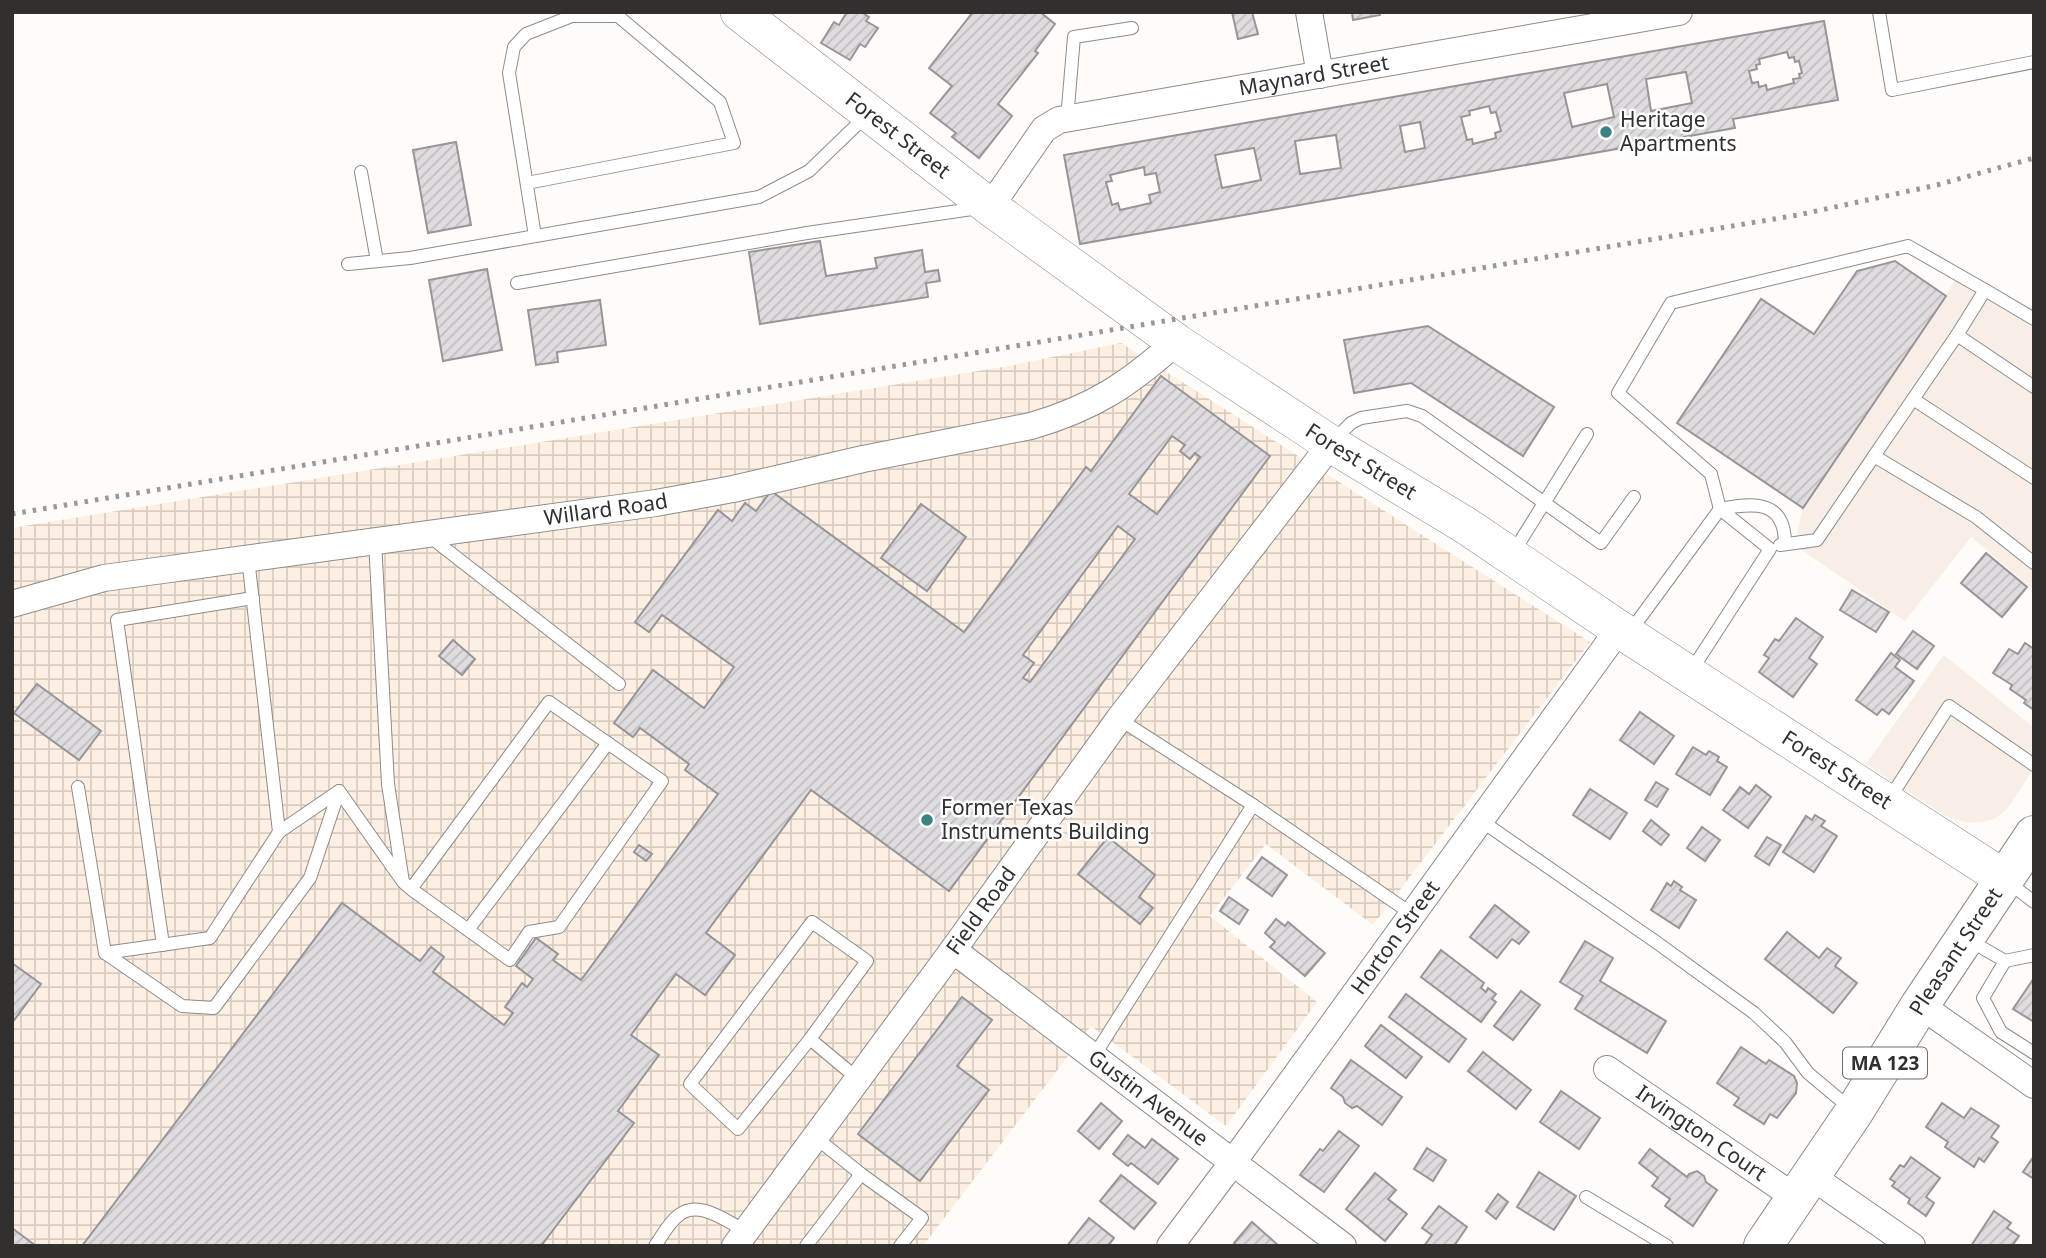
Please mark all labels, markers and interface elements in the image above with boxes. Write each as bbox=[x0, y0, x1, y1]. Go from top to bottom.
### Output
street label: Maynard Street bbox=[1237, 48, 1391, 101]
street label: Forest Street bbox=[840, 85, 957, 184]
place label: Heritage Apartments bbox=[1620, 105, 1736, 157]
marker: Heritage Apartments bbox=[1598, 124, 1614, 140]
street label: Forest Street bbox=[1300, 416, 1423, 506]
street label: Willard Road bbox=[542, 486, 670, 531]
street label: Forest Street bbox=[1777, 723, 1898, 815]
place label: Former Texas Instruments Building bbox=[941, 793, 1150, 845]
marker: Former Texas Instruments Building bbox=[919, 812, 935, 828]
street label: Field Road bbox=[939, 860, 1022, 960]
street label: Horton Street bbox=[1344, 874, 1446, 1000]
street label: Pleasant Street bbox=[1902, 881, 2008, 1020]
street label: Gustin Avenue bbox=[1083, 1043, 1214, 1152]
road number: MA 123 bbox=[1843, 1048, 1927, 1078]
street label: Irvington Court bbox=[1631, 1078, 1773, 1187]

